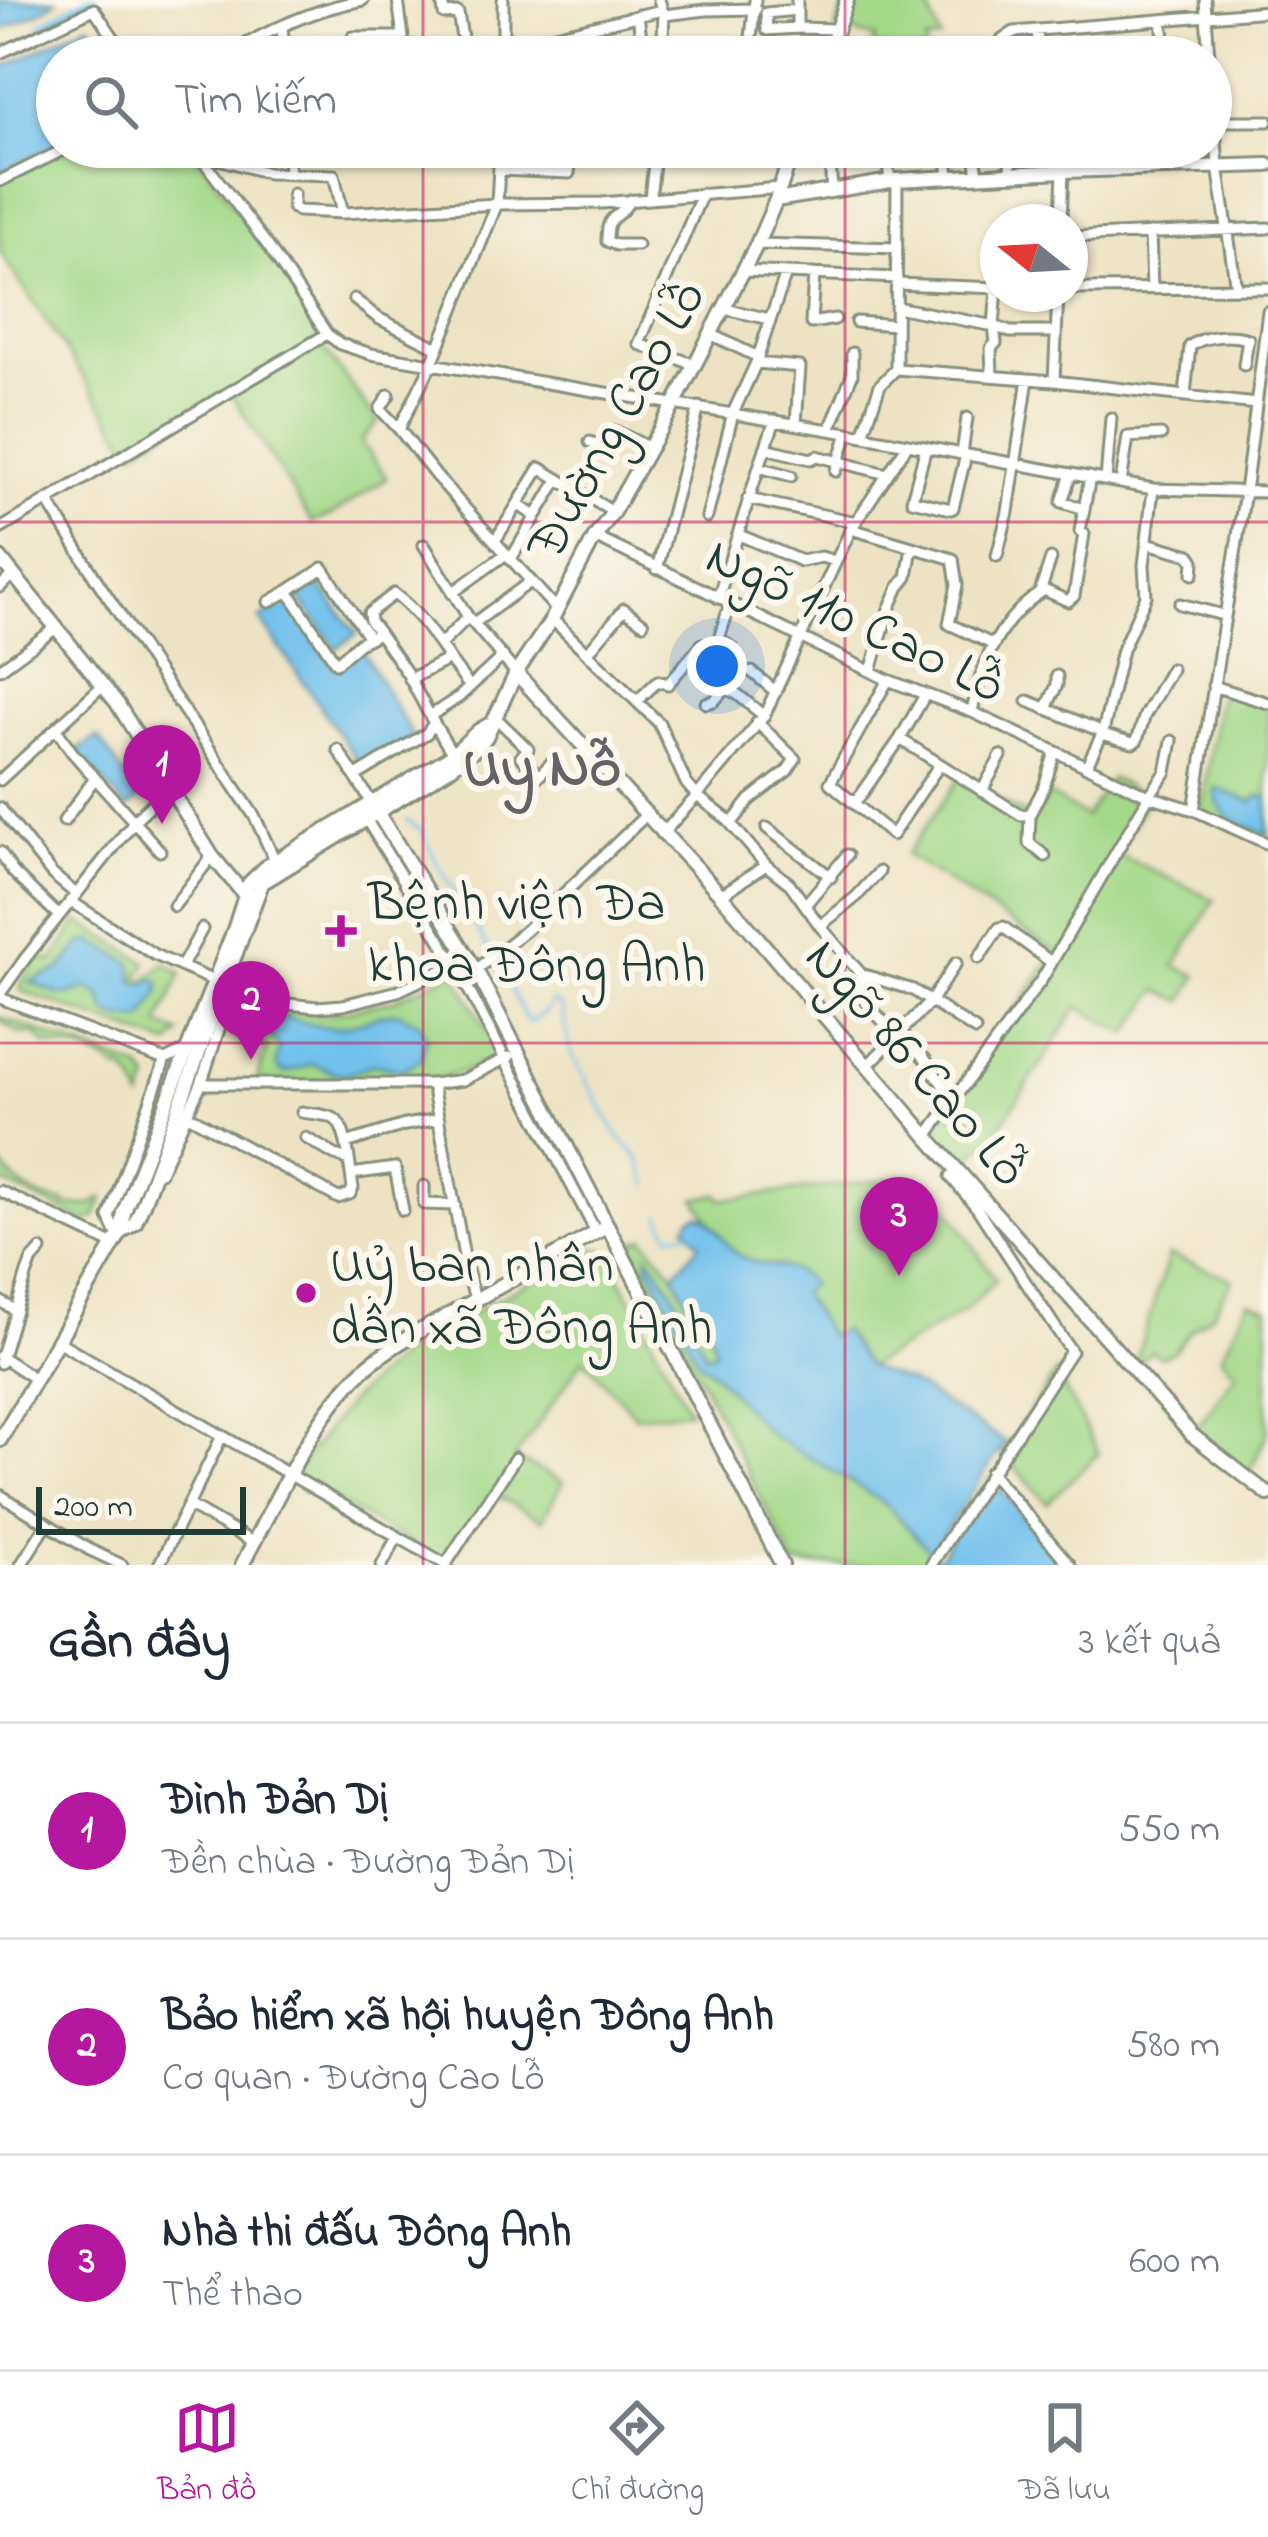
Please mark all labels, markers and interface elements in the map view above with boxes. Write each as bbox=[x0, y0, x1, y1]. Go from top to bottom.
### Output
search box bbox=[36, 36, 1232, 168]
icon: search bbox=[78, 69, 144, 135]
text: Tìm kiếm bbox=[174, 69, 337, 135]
north arrow bbox=[980, 204, 1088, 312]
street label: Đường Cao Lỗ bbox=[509, 267, 730, 579]
street label: Ngõ 110 Cao Lỗ bbox=[692, 520, 1017, 728]
your location bbox=[687, 636, 747, 696]
pin: 1 bbox=[123, 725, 201, 824]
district label: Uy Nỗ bbox=[463, 727, 621, 814]
place label: Bệnh viện Đa khoa Đông Anh bbox=[366, 867, 706, 1008]
marker: Bệnh viện Đa khoa Đông Anh bbox=[325, 915, 357, 947]
street label: Ngõ 86 Cao Lỗ bbox=[783, 923, 1045, 1208]
pin: 2 bbox=[212, 961, 290, 1060]
pin: 3 bbox=[860, 1177, 938, 1276]
place label: Uỷ ban nhân dân xã Đông Anh bbox=[330, 1229, 712, 1370]
marker: Uỷ ban nhân dân xã Đông Anh bbox=[293, 1280, 319, 1306]
scale bar bbox=[36, 1481, 246, 1534]
text: 200 m bbox=[54, 1484, 133, 1532]
text: Gần đây bbox=[48, 1606, 230, 1681]
text: 3 kết quả bbox=[1079, 1615, 1220, 1672]
text: Đình Đản Dị bbox=[162, 1769, 388, 1835]
text: 1 bbox=[81, 1802, 93, 1859]
text: 550 m bbox=[1119, 1802, 1220, 1859]
text: Đền chùa · Đường Đản Dị bbox=[162, 1835, 575, 1892]
text: Bảo hiểm xã hội huyện Đông Anh bbox=[162, 1985, 774, 2051]
text: 2 bbox=[77, 2018, 97, 2075]
text: 580 m bbox=[1126, 2018, 1220, 2075]
text: Cơ quan · Đường Cao Lỗ bbox=[162, 2051, 545, 2108]
text: Nhà thi đấu Đông Anh bbox=[162, 2201, 571, 2267]
text: 3 bbox=[79, 2234, 95, 2291]
text: 600 m bbox=[1129, 2234, 1220, 2291]
text: Thể thao bbox=[162, 2267, 303, 2324]
tab: Bản đồ bbox=[157, 2395, 256, 2515]
tab: Chỉ đường bbox=[571, 2395, 704, 2515]
tab: Đã lưu bbox=[1019, 2395, 1111, 2515]

